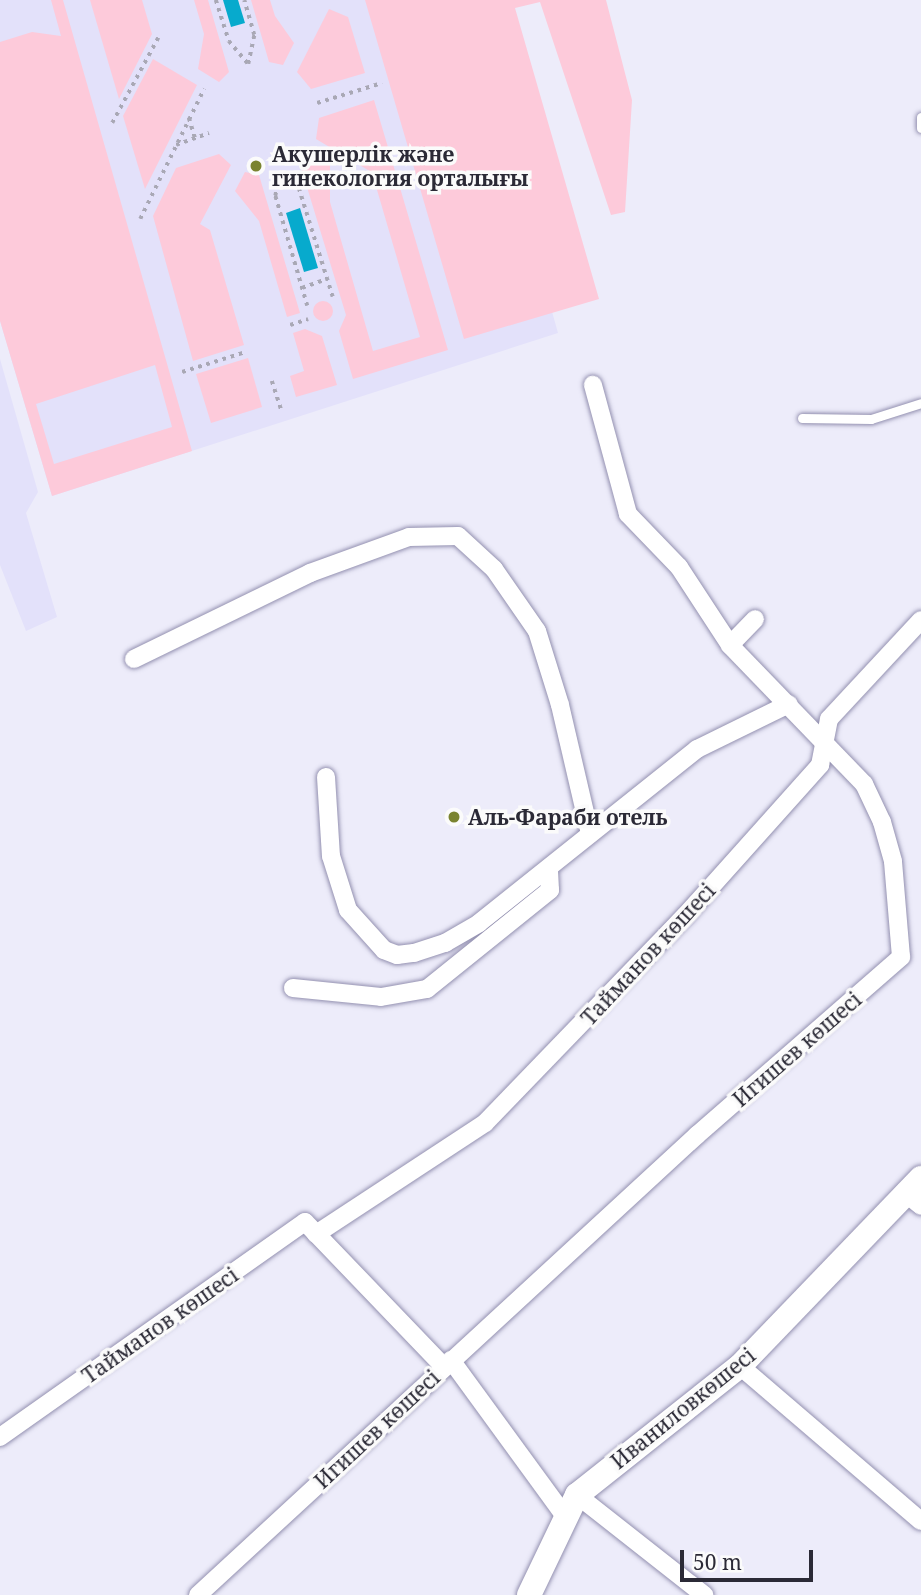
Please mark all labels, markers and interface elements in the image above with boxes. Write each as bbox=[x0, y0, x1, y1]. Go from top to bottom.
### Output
place label: Акушерлік және гинекология орталығы bbox=[272, 141, 529, 191]
marker: Акушерлік және гинекология орталығы bbox=[246, 156, 266, 176]
place label: Аль-Фараби отель bbox=[468, 804, 667, 830]
marker: Аль-Фараби отель bbox=[446, 809, 462, 825]
street label: Тайманов көшесі bbox=[576, 878, 720, 1030]
street label: Игишев көшесі bbox=[727, 986, 867, 1112]
street label: Тайманов көшесі bbox=[77, 1262, 243, 1388]
street label: Иваниловкөшесі bbox=[606, 1342, 760, 1474]
street label: Игишев көшесі bbox=[309, 1364, 445, 1494]
scale bar bbox=[683, 1536, 816, 1580]
text: 50 m bbox=[693, 1548, 742, 1576]

